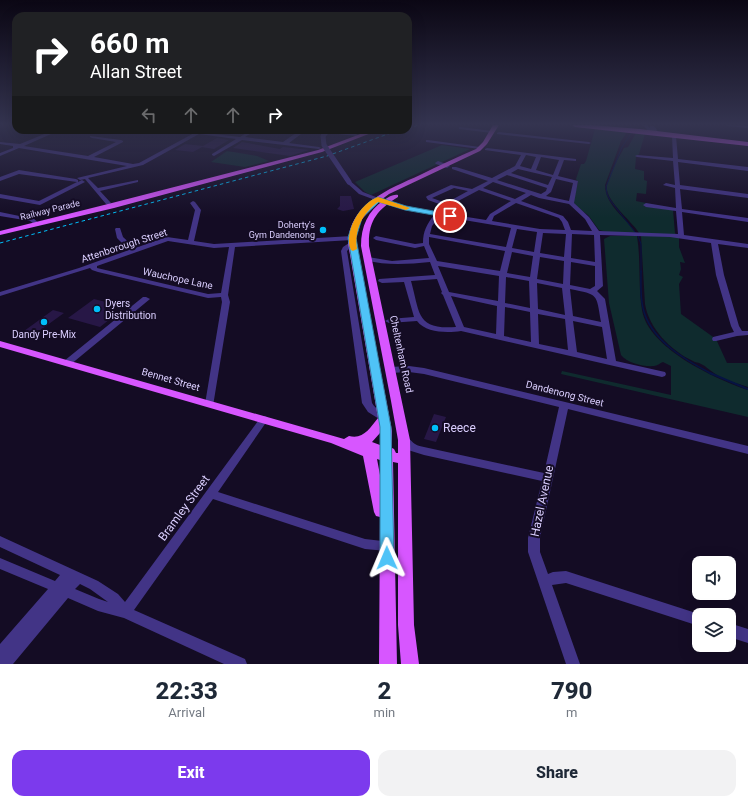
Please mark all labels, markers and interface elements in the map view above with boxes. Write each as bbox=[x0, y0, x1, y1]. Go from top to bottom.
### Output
text: 660 m bbox=[90, 27, 169, 60]
icon: right bbox=[24, 28, 76, 80]
text: Allan Street bbox=[90, 61, 182, 82]
icon: left bbox=[138, 104, 160, 126]
icon: ahead bbox=[180, 104, 202, 126]
icon: ahead bbox=[222, 104, 244, 126]
icon: right bbox=[264, 104, 286, 126]
street label: Railway Parade bbox=[19, 198, 81, 222]
pin bbox=[433, 199, 467, 233]
icon: arrive bbox=[439, 205, 461, 227]
place label: Doherty's Gym Dandenong bbox=[249, 220, 315, 240]
marker: Doherty's Gym Dandenong bbox=[318, 225, 328, 235]
street label: Attenborough Street bbox=[80, 226, 168, 265]
street label: Wauchope Lane bbox=[142, 266, 214, 291]
place label: Dyers Distribution bbox=[105, 298, 156, 321]
marker: Dyers Distribution bbox=[92, 304, 102, 314]
street label: Cheltenham Road bbox=[388, 314, 415, 394]
marker: Dandy Pre-Mix bbox=[39, 317, 49, 327]
place label: Dandy Pre-Mix bbox=[12, 329, 76, 340]
street label: Bennet Street bbox=[141, 366, 201, 393]
street label: Dandenong Street bbox=[525, 379, 605, 408]
place label: Reece bbox=[443, 421, 476, 435]
marker: Reece bbox=[430, 423, 440, 433]
street label: Hazel Avenue bbox=[528, 464, 556, 538]
street label: Bramley Street bbox=[155, 472, 213, 544]
position arrow bbox=[366, 537, 408, 579]
map controls bbox=[692, 556, 736, 652]
button: sound bbox=[692, 556, 736, 600]
button: layers bbox=[692, 608, 736, 652]
text: 22:33 bbox=[156, 677, 218, 705]
text: 2 bbox=[377, 677, 391, 705]
text: 790 bbox=[551, 677, 592, 705]
text: Arrival bbox=[168, 705, 205, 720]
text: min bbox=[374, 705, 395, 720]
text: m bbox=[566, 705, 577, 720]
button: Exit bbox=[12, 750, 370, 796]
button: Share bbox=[378, 750, 736, 796]

